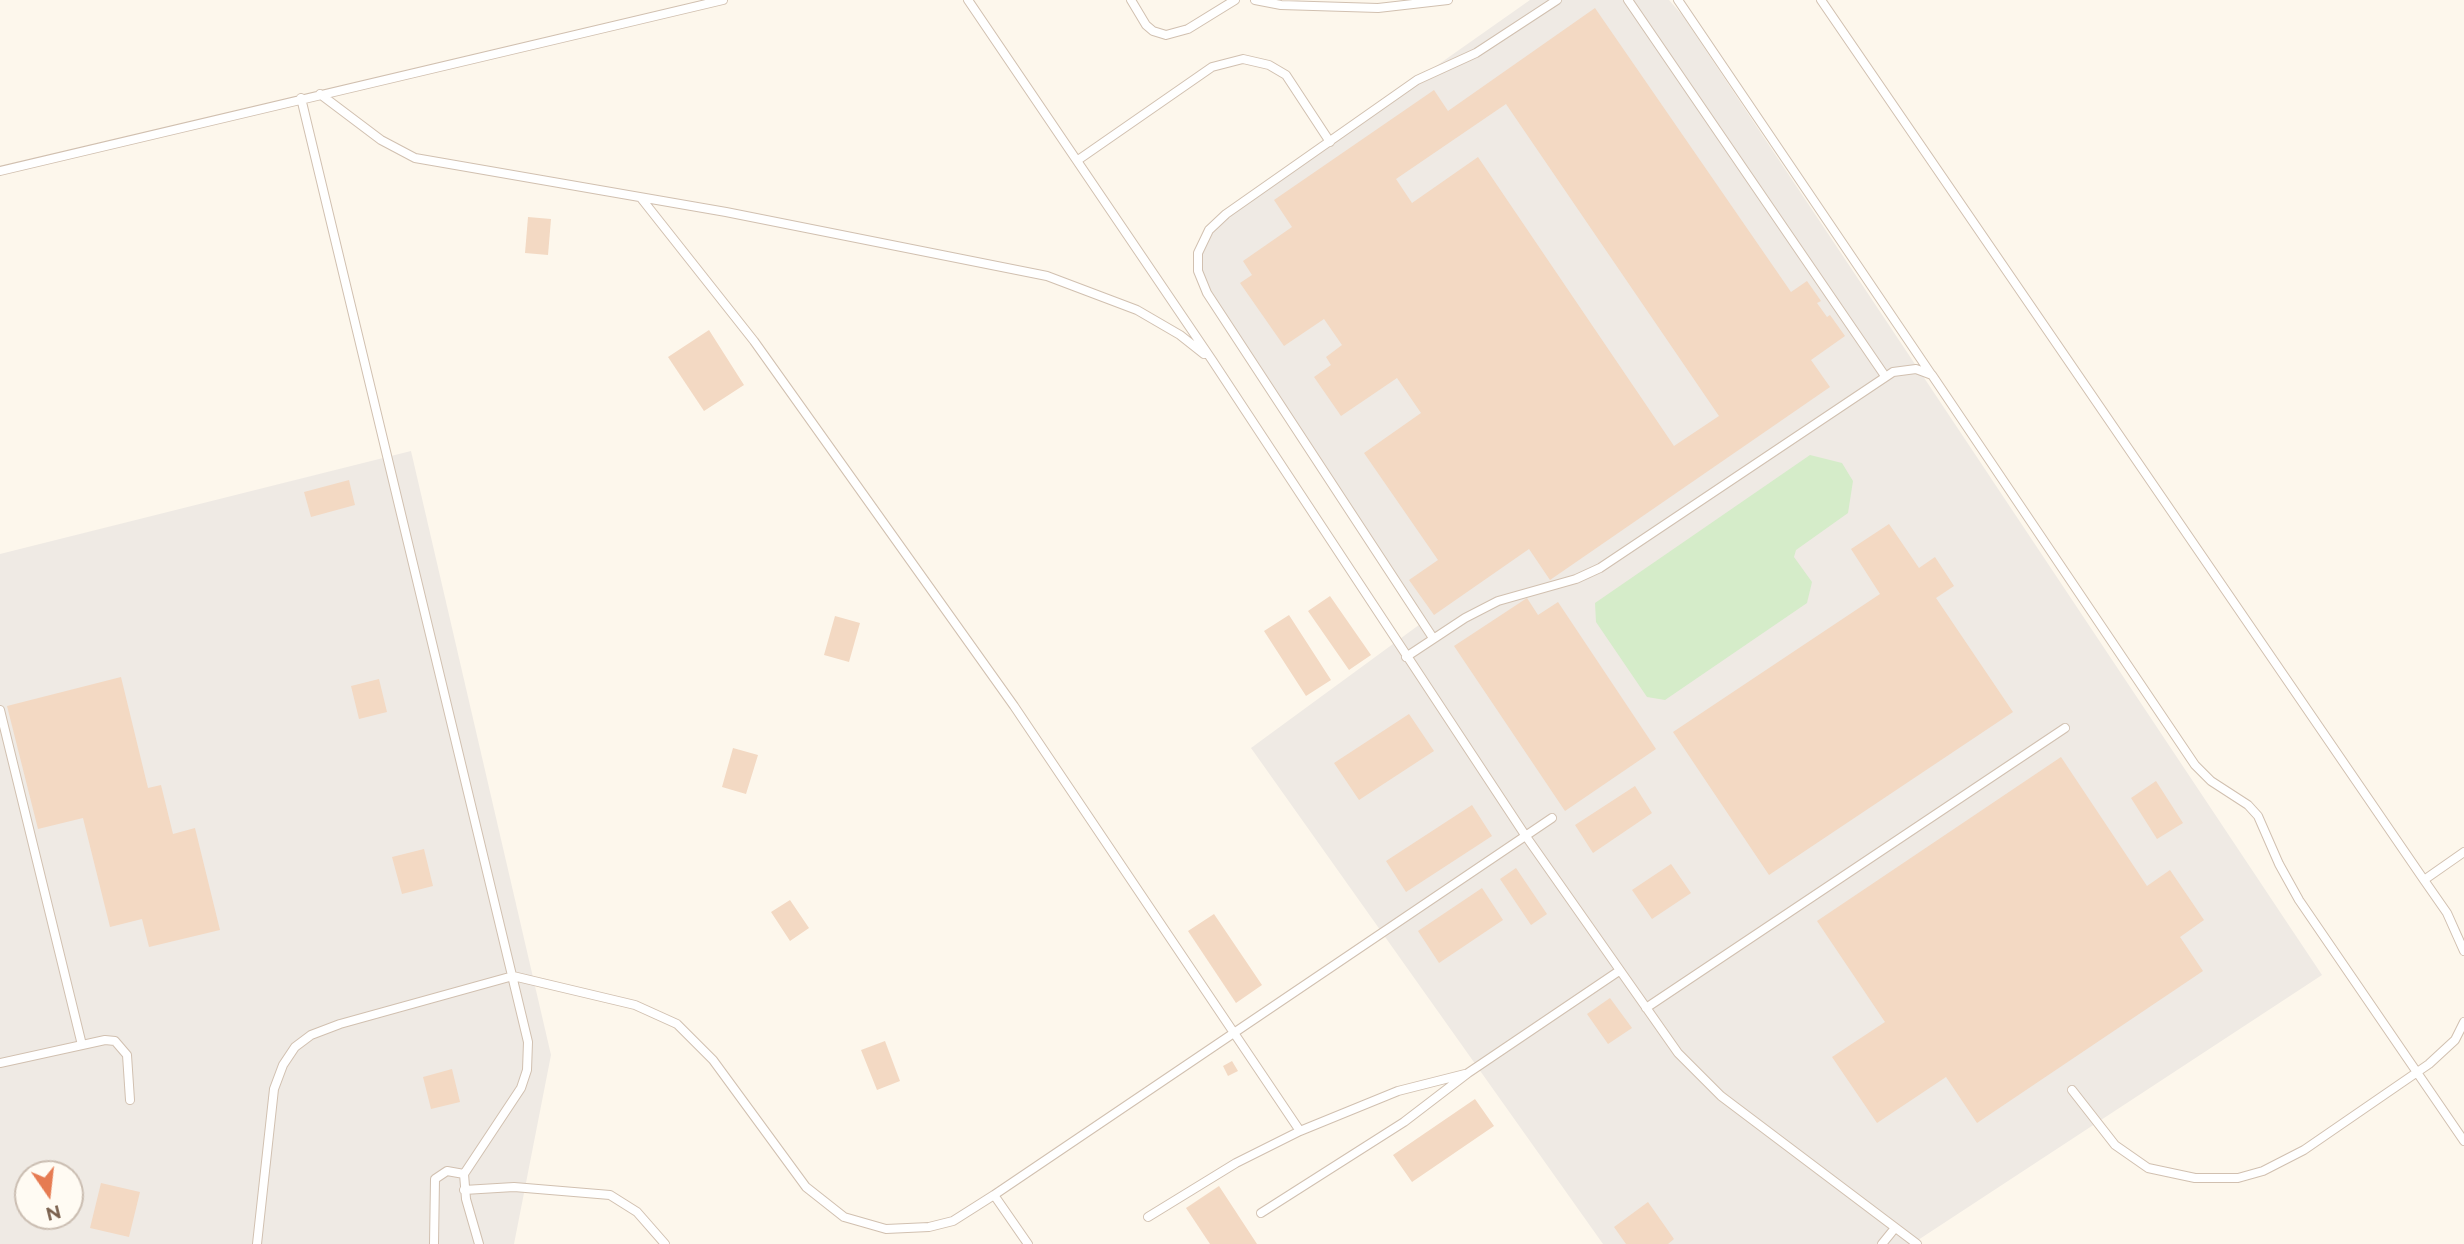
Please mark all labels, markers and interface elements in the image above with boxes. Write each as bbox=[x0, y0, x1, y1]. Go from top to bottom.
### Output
north arrow bbox=[14, 1160, 84, 1230]
text: N bbox=[44, 1201, 63, 1226]

